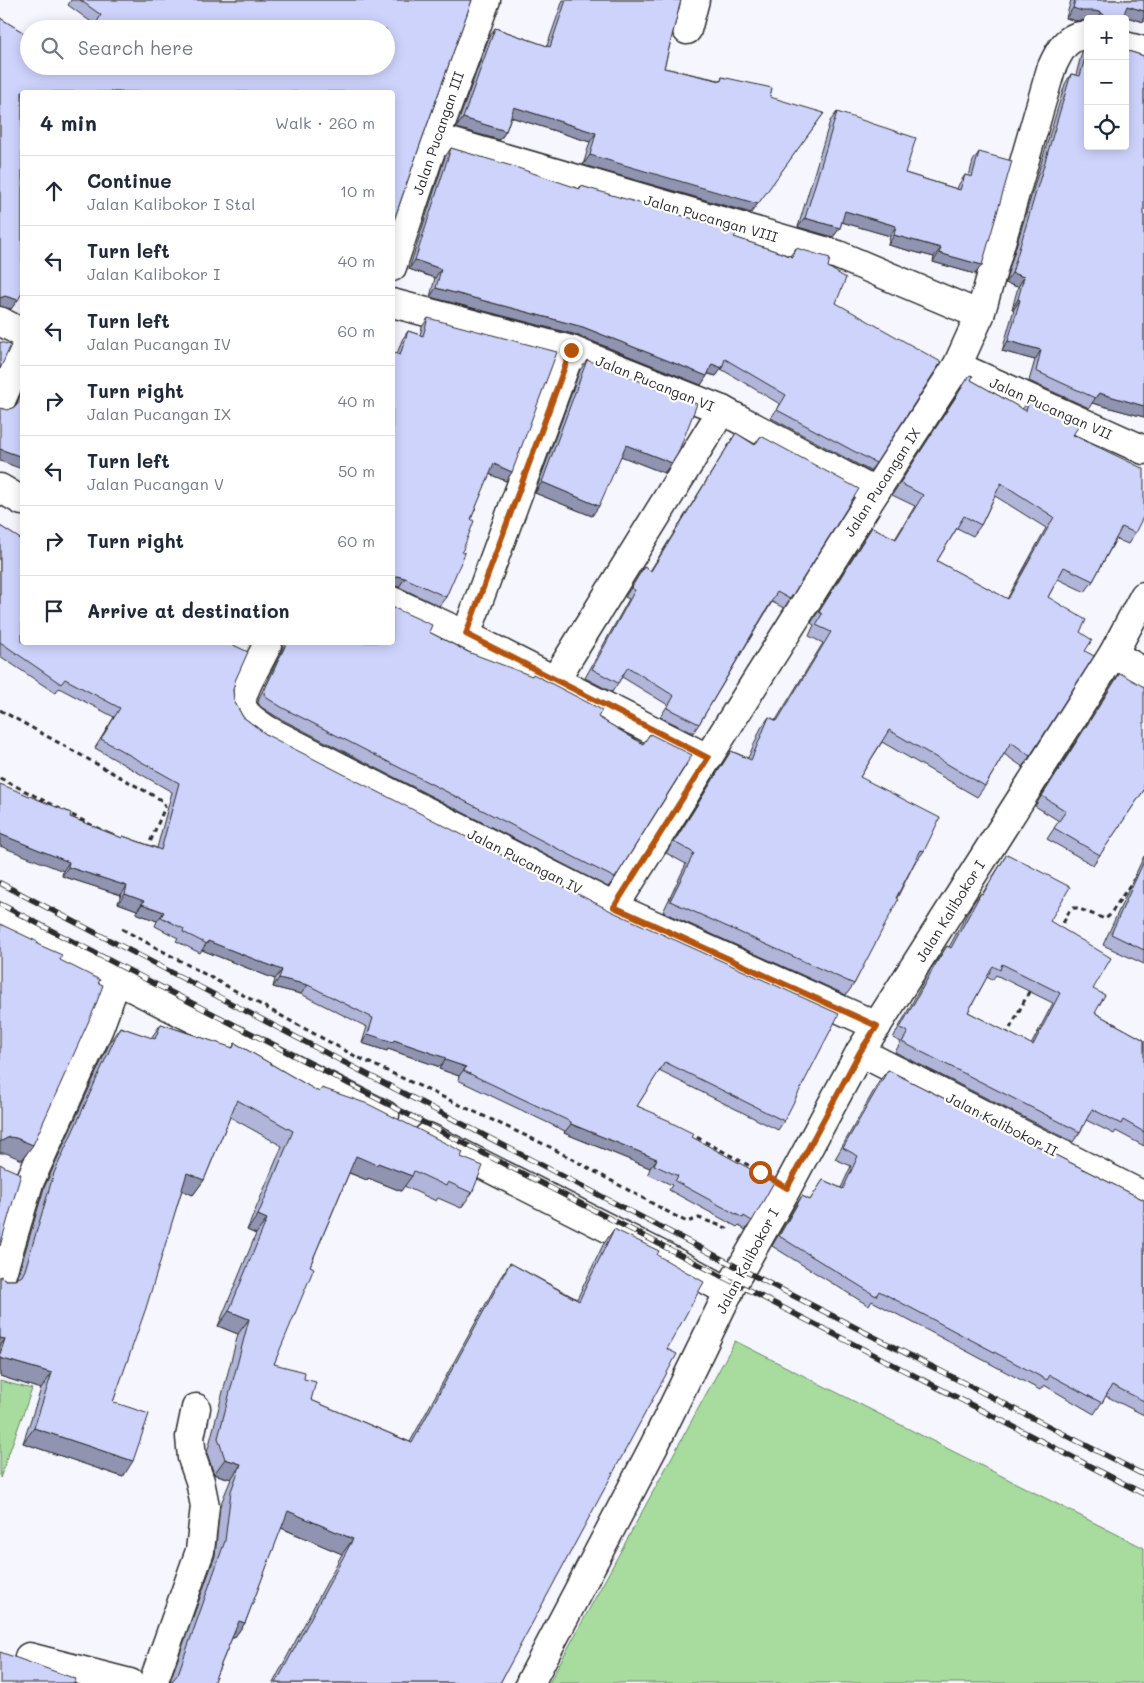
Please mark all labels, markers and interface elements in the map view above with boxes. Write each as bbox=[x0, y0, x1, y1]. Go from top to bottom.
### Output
map controls bbox=[1084, 15, 1129, 150]
button: + bbox=[1084, 15, 1129, 60]
search box bbox=[20, 20, 395, 75]
icon: search bbox=[38, 34, 66, 62]
text: Search here bbox=[78, 35, 194, 60]
button: − bbox=[1084, 60, 1129, 105]
street label: Jalan Pucangan III bbox=[408, 69, 468, 197]
button: locate bbox=[1084, 105, 1129, 150]
text: 4 min bbox=[40, 109, 97, 136]
text: Walk · 260 m bbox=[275, 112, 375, 133]
text: Continue bbox=[87, 168, 172, 193]
icon: ahead bbox=[40, 177, 68, 205]
text: 10 m bbox=[340, 180, 375, 201]
street label: Jalan Pucangan VIII bbox=[642, 190, 780, 246]
text: Jalan Kalibokor I Stal bbox=[87, 193, 255, 214]
text: Turn left bbox=[87, 238, 170, 263]
icon: left bbox=[40, 247, 68, 275]
text: 40 m bbox=[338, 250, 375, 271]
text: Jalan Kalibokor I bbox=[87, 263, 220, 284]
text: Turn left bbox=[87, 308, 170, 333]
icon: left bbox=[40, 317, 68, 345]
text: 60 m bbox=[338, 320, 375, 341]
text: Jalan Pucangan IV bbox=[87, 333, 231, 354]
route end bbox=[560, 339, 583, 362]
street label: Jalan Pucangan VI bbox=[593, 351, 717, 415]
street label: Jalan Pucangan VII bbox=[987, 372, 1115, 444]
text: Turn right bbox=[87, 378, 184, 403]
icon: right bbox=[40, 387, 68, 415]
text: 40 m bbox=[338, 390, 375, 411]
text: Jalan Pucangan IX bbox=[87, 403, 231, 424]
street label: Jalan Pucangan IX bbox=[840, 424, 924, 540]
text: Turn left bbox=[87, 448, 170, 473]
icon: left bbox=[40, 457, 68, 485]
text: 50 m bbox=[338, 460, 375, 481]
text: Jalan Pucangan V bbox=[87, 473, 224, 494]
icon: right bbox=[40, 527, 68, 555]
text: Turn right bbox=[87, 528, 184, 553]
text: 60 m bbox=[338, 530, 375, 551]
icon: arrive bbox=[40, 597, 68, 625]
text: Arrive at destination bbox=[87, 598, 290, 623]
street label: Jalan Pucangan IV bbox=[465, 824, 585, 898]
street label: Jalan Kalibokor I bbox=[911, 857, 989, 965]
street label: Jalan Kalibokor II bbox=[943, 1088, 1061, 1160]
route start bbox=[749, 1161, 772, 1184]
street label: Jalan Kalibokor I bbox=[711, 1205, 783, 1317]

